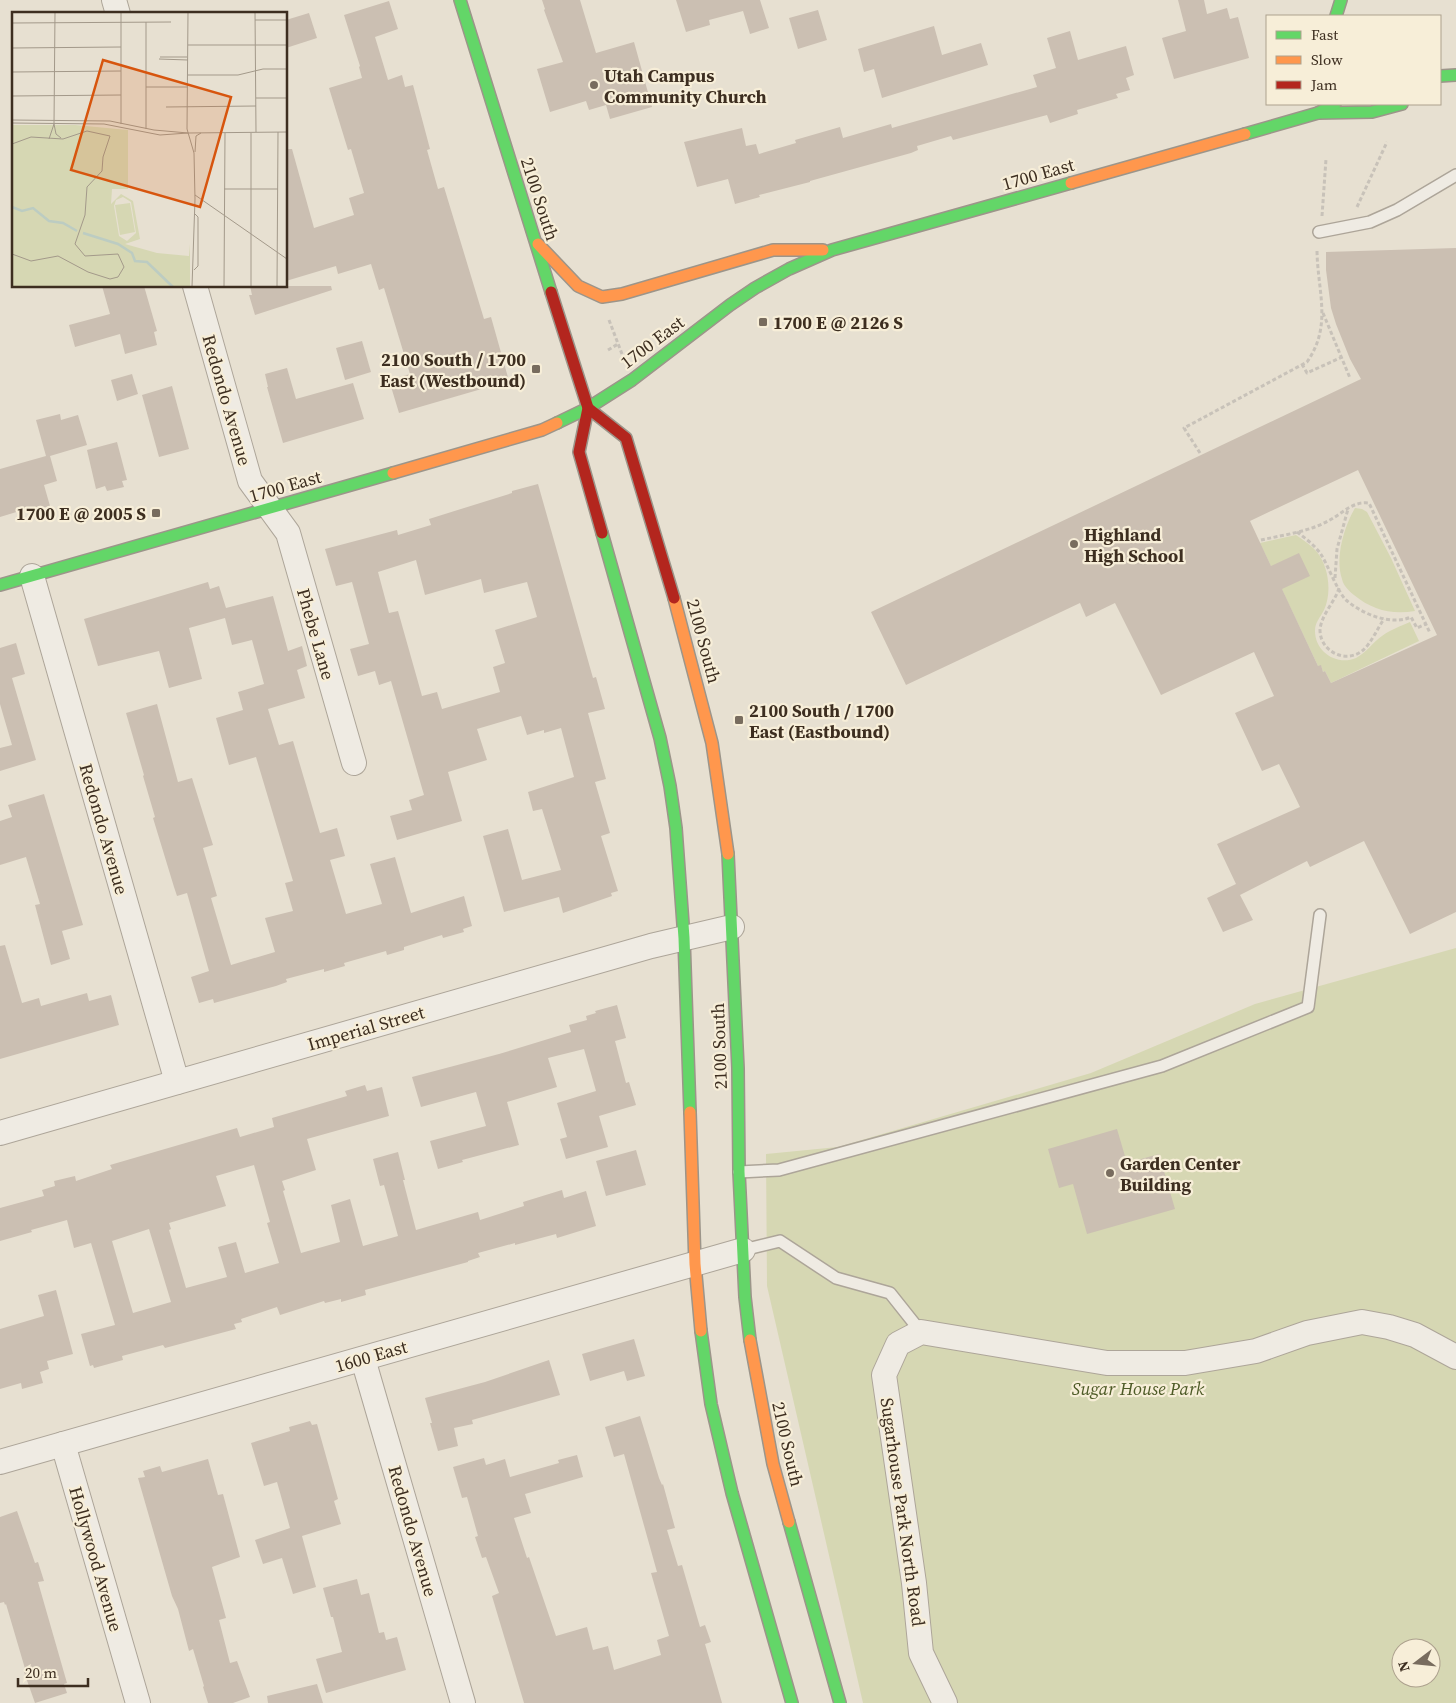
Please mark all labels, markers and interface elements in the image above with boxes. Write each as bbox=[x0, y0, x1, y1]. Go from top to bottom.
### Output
inset map bbox=[12, 12, 288, 288]
legend bbox=[1266, 15, 1441, 105]
text: Fast bbox=[1311, 24, 1338, 45]
text: Slow bbox=[1311, 49, 1343, 70]
place label: Utah Campus Community Church bbox=[604, 63, 767, 109]
text: Jam bbox=[1310, 74, 1338, 95]
marker: Utah Campus Community Church bbox=[588, 79, 600, 91]
street label: 1700 East bbox=[999, 152, 1077, 196]
street label: 2100 South bbox=[515, 154, 565, 244]
street label: 1700 East bbox=[615, 310, 689, 374]
place label: 1700 E @ 2126 S bbox=[773, 310, 903, 335]
marker: 1700 E @ 2126 S bbox=[757, 316, 769, 328]
street label: Redondo Avenue bbox=[196, 332, 258, 468]
place label: 2100 South / 1700 East (Westbound) bbox=[380, 347, 526, 393]
marker: 2100 South / 1700 East (Westbound) bbox=[530, 363, 542, 375]
street label: 1700 East bbox=[246, 464, 324, 508]
place label: 1700 E @ 2005 S bbox=[16, 501, 146, 526]
marker: 1700 E @ 2005 S bbox=[150, 507, 162, 519]
place label: Highland High School bbox=[1084, 522, 1184, 568]
marker: Highland High School bbox=[1068, 538, 1080, 550]
street label: Phebe Lane bbox=[291, 585, 341, 683]
street label: 2100 South bbox=[681, 596, 727, 686]
place label: 2100 South / 1700 East (Eastbound) bbox=[749, 698, 894, 744]
marker: 2100 South / 1700 East (Eastbound) bbox=[733, 714, 745, 726]
street label: Redondo Avenue bbox=[73, 761, 135, 897]
street label: Imperial Street bbox=[305, 999, 428, 1057]
street label: 2100 South bbox=[705, 1002, 733, 1090]
place label: Garden Center Building bbox=[1120, 1151, 1241, 1197]
marker: Garden Center Building bbox=[1104, 1167, 1116, 1179]
street label: 1600 East bbox=[332, 1334, 410, 1378]
park label: Sugar House Park bbox=[1072, 1376, 1205, 1401]
street label: Sugarhouse Park North Road bbox=[875, 1396, 931, 1628]
street label: 2100 South bbox=[766, 1399, 810, 1489]
street label: Redondo Avenue bbox=[382, 1463, 444, 1599]
street label: Hollywood Avenue bbox=[63, 1483, 129, 1635]
north arrow bbox=[1391, 1638, 1441, 1688]
scale bar bbox=[18, 1656, 88, 1688]
text: N bbox=[1392, 1659, 1415, 1674]
text: 20 m bbox=[25, 1662, 57, 1683]

